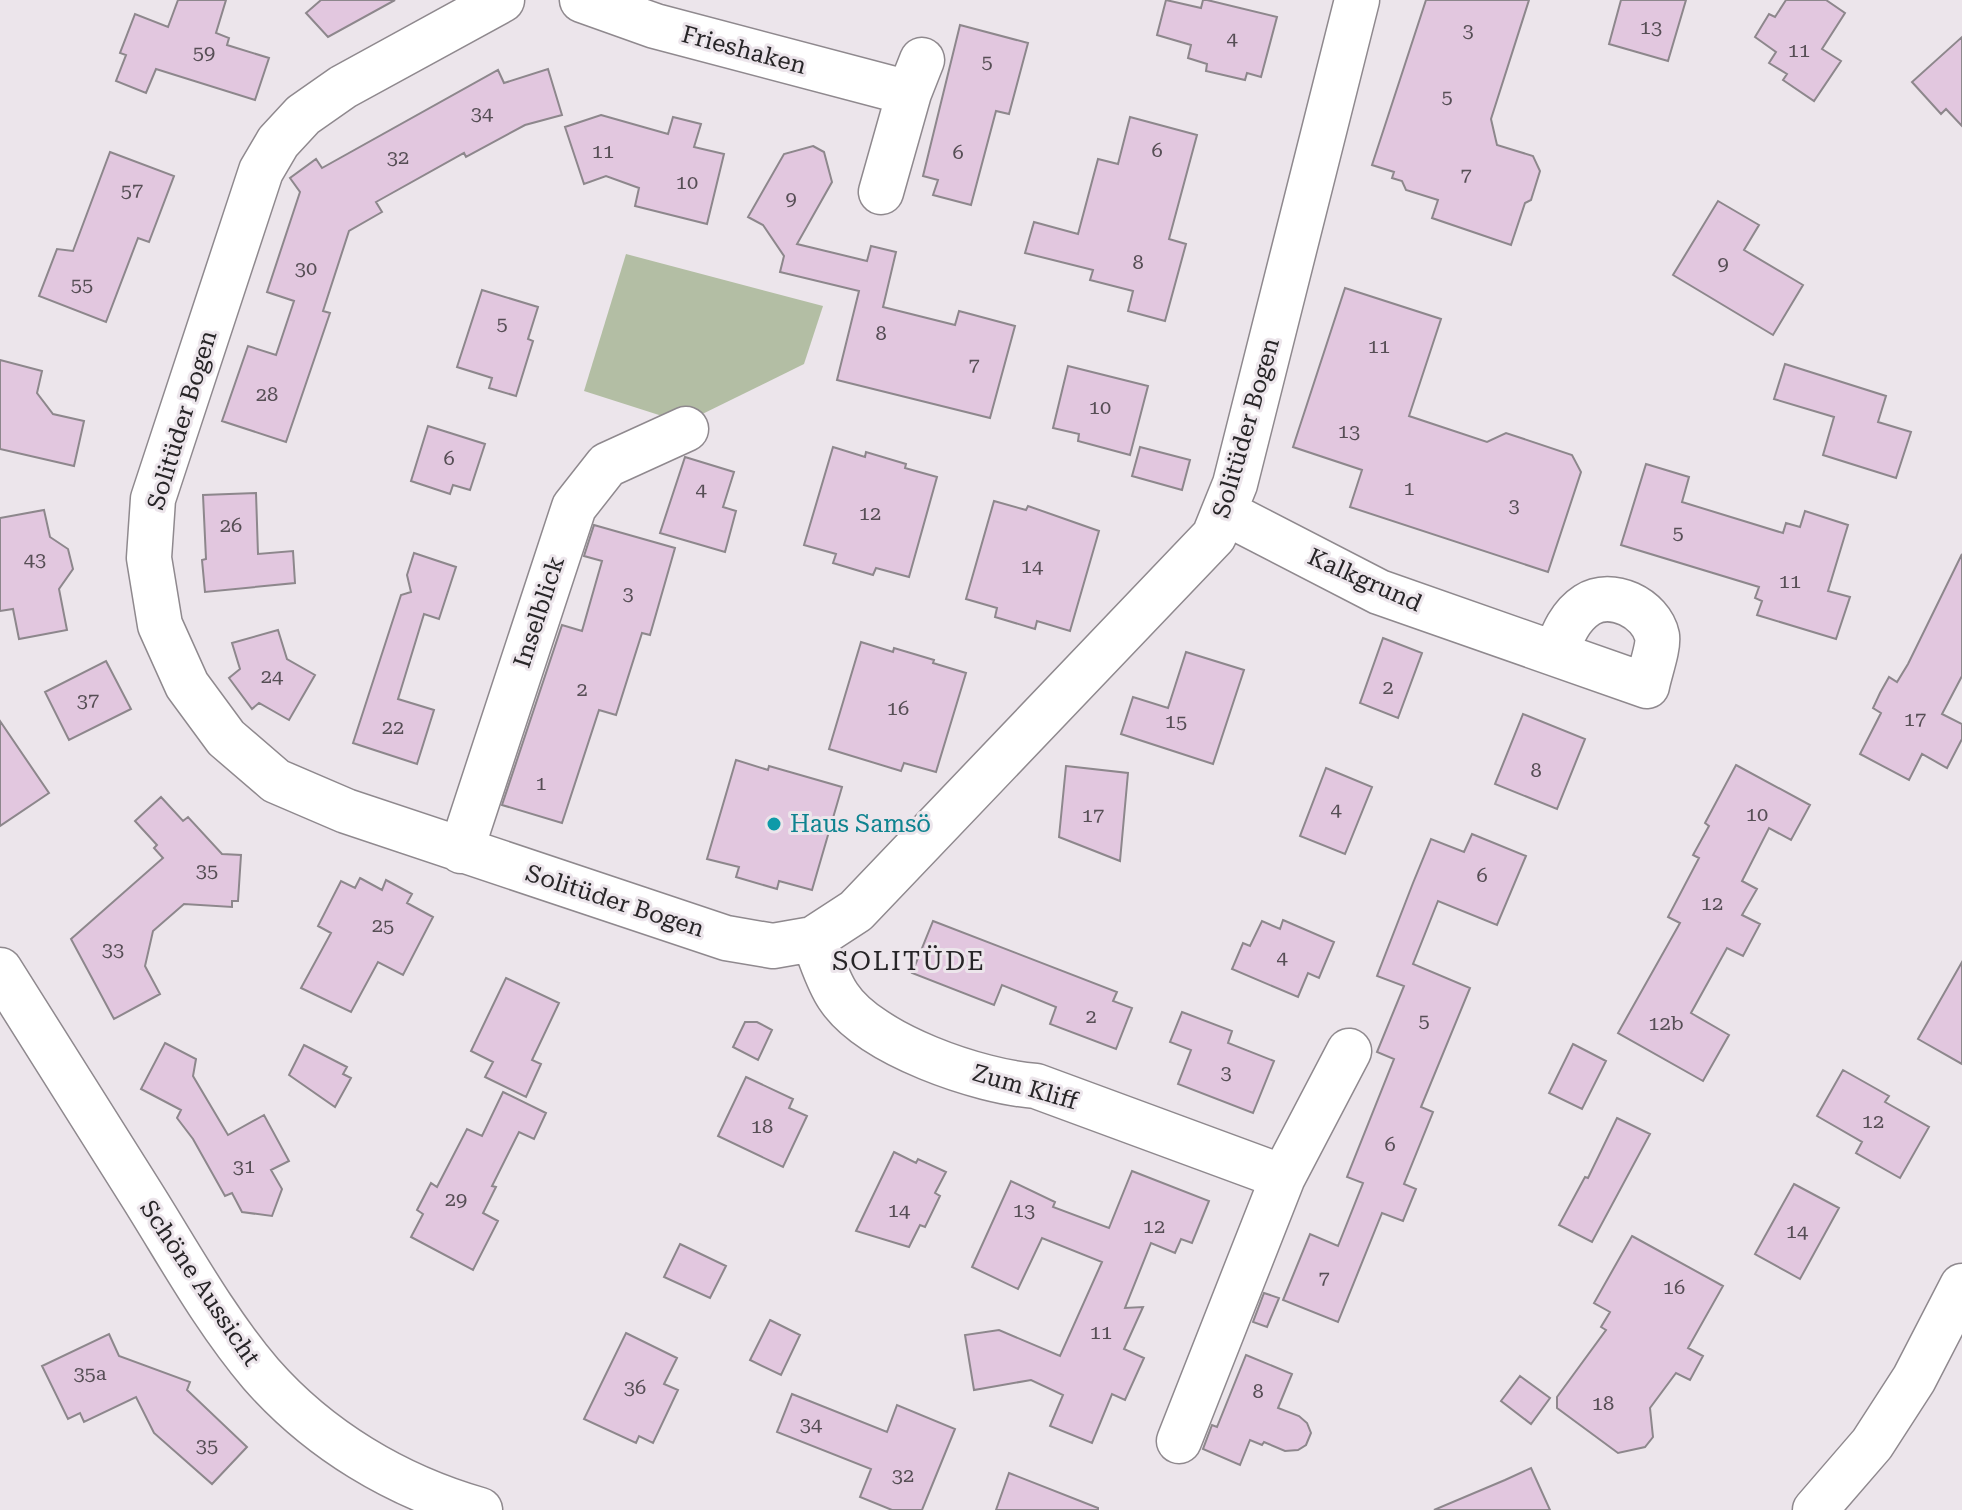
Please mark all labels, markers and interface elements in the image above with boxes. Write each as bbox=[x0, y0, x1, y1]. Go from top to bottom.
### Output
house number: 13 bbox=[1640, 15, 1662, 39]
house number: 3 bbox=[1462, 18, 1474, 42]
street label: Frieshaken bbox=[679, 20, 809, 80]
house number: 4 bbox=[1226, 26, 1238, 50]
house number: 11 bbox=[1788, 38, 1810, 62]
house number: 59 bbox=[193, 40, 215, 64]
house number: 5 bbox=[981, 49, 993, 73]
house number: 5 bbox=[1441, 84, 1453, 108]
house number: 34 bbox=[471, 101, 494, 125]
house number: 6 bbox=[1151, 138, 1163, 162]
house number: 11 bbox=[592, 139, 614, 163]
house number: 6 bbox=[952, 140, 964, 164]
house number: 32 bbox=[387, 145, 409, 169]
house number: 7 bbox=[1460, 163, 1472, 187]
house number: 10 bbox=[676, 170, 698, 194]
house number: 57 bbox=[121, 178, 143, 202]
house number: 9 bbox=[785, 186, 797, 210]
house number: 8 bbox=[1132, 250, 1144, 274]
house number: 9 bbox=[1717, 251, 1729, 275]
house number: 30 bbox=[295, 256, 317, 280]
house number: 55 bbox=[71, 272, 93, 296]
house number: 5 bbox=[496, 311, 508, 335]
house number: 8 bbox=[875, 321, 887, 345]
street label: Solitüder Bogen bbox=[141, 327, 223, 513]
house number: 11 bbox=[1368, 334, 1390, 358]
street label: Solitüder Bogen bbox=[1207, 335, 1285, 521]
house number: 7 bbox=[968, 353, 980, 377]
house number: 28 bbox=[256, 382, 278, 406]
house number: 10 bbox=[1089, 395, 1111, 419]
house number: 13 bbox=[1338, 419, 1360, 443]
house number: 6 bbox=[443, 446, 455, 470]
house number: 1 bbox=[1403, 476, 1415, 500]
house number: 4 bbox=[695, 477, 707, 501]
house number: 3 bbox=[1508, 493, 1520, 517]
house number: 12 bbox=[859, 501, 881, 525]
house number: 26 bbox=[220, 513, 242, 537]
house number: 5 bbox=[1672, 520, 1684, 544]
street label: Kalkgrund bbox=[1304, 542, 1426, 618]
house number: 43 bbox=[24, 547, 46, 571]
street label: Inselblick bbox=[508, 553, 570, 671]
house number: 14 bbox=[1021, 554, 1044, 578]
house number: 11 bbox=[1779, 569, 1801, 593]
house number: 3 bbox=[622, 581, 634, 605]
house number: 24 bbox=[261, 664, 284, 688]
house number: 2 bbox=[1382, 675, 1394, 699]
house number: 2 bbox=[576, 677, 588, 701]
house number: 37 bbox=[77, 688, 99, 712]
house number: 16 bbox=[887, 696, 909, 720]
house number: 17 bbox=[1904, 707, 1926, 731]
house number: 15 bbox=[1165, 709, 1187, 733]
house number: 22 bbox=[382, 715, 404, 739]
house number: 8 bbox=[1530, 758, 1542, 782]
house number: 1 bbox=[535, 771, 547, 795]
house number: 4 bbox=[1330, 797, 1342, 821]
house number: 10 bbox=[1746, 802, 1768, 826]
house number: 17 bbox=[1082, 803, 1104, 827]
place label: Haus Samsö bbox=[790, 810, 931, 838]
marker: Haus Samsö bbox=[765, 815, 783, 833]
house number: 35 bbox=[196, 858, 218, 882]
street label: Solitüder Bogen bbox=[522, 859, 708, 943]
house number: 6 bbox=[1476, 863, 1488, 887]
house number: 12 bbox=[1701, 891, 1723, 915]
house number: 25 bbox=[372, 913, 394, 937]
house number: 33 bbox=[102, 937, 124, 961]
district label: SOLITÜDE bbox=[832, 945, 986, 976]
house number: 4 bbox=[1276, 945, 1288, 969]
house number: 2 bbox=[1085, 1004, 1097, 1028]
house number: 5 bbox=[1418, 1008, 1430, 1032]
house number: 12b bbox=[1648, 1011, 1684, 1035]
street label: Zum Kliff bbox=[969, 1059, 1081, 1115]
house number: 3 bbox=[1220, 1060, 1232, 1084]
house number: 12 bbox=[1862, 1109, 1884, 1133]
house number: 18 bbox=[751, 1114, 773, 1138]
house number: 6 bbox=[1384, 1132, 1396, 1156]
house number: 31 bbox=[233, 1154, 255, 1178]
house number: 29 bbox=[445, 1187, 467, 1211]
street label: Schöne Aussicht bbox=[134, 1195, 266, 1371]
house number: 14 bbox=[888, 1198, 911, 1222]
house number: 13 bbox=[1013, 1198, 1035, 1222]
house number: 12 bbox=[1143, 1214, 1165, 1238]
house number: 14 bbox=[1786, 1219, 1809, 1243]
house number: 7 bbox=[1318, 1266, 1330, 1290]
house number: 16 bbox=[1663, 1275, 1685, 1299]
house number: 11 bbox=[1090, 1320, 1112, 1344]
house number: 35a bbox=[73, 1361, 107, 1385]
house number: 36 bbox=[624, 1375, 646, 1399]
house number: 8 bbox=[1252, 1379, 1264, 1403]
house number: 18 bbox=[1592, 1391, 1614, 1415]
house number: 34 bbox=[800, 1412, 823, 1436]
house number: 35 bbox=[196, 1433, 218, 1457]
house number: 32 bbox=[892, 1463, 914, 1487]

